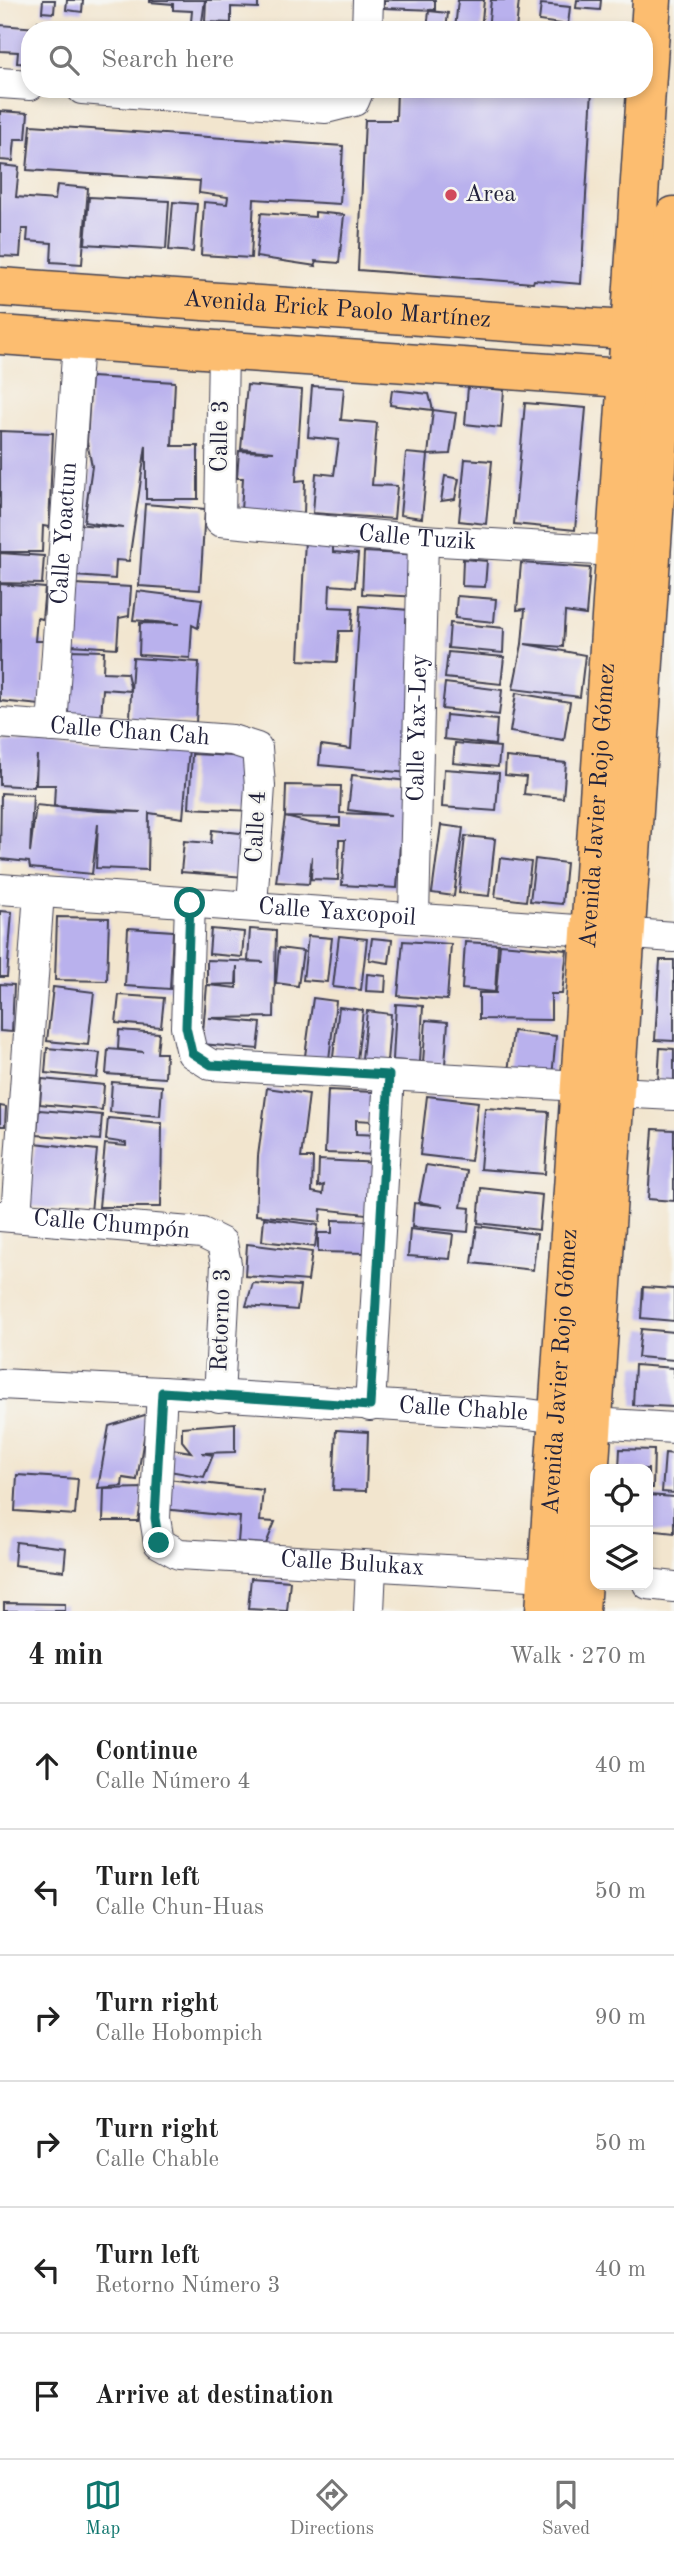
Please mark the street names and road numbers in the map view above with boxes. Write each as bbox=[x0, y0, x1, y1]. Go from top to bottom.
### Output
street label: Avenida Erick Paolo Martínez bbox=[183, 288, 492, 333]
street label: Calle 3 bbox=[208, 400, 234, 472]
street label: Calle Yoactun bbox=[48, 461, 82, 606]
street label: Calle Tuzik bbox=[357, 522, 477, 555]
street label: Calle Yax-Ley bbox=[405, 654, 432, 802]
street label: Avenida Javier Rojo Gómez bbox=[577, 662, 620, 949]
street label: Calle Chan Cah bbox=[49, 715, 211, 750]
street label: Calle 4 bbox=[243, 790, 271, 864]
street label: Calle Yaxcopoil bbox=[257, 895, 417, 931]
street label: Calle Chumpón bbox=[32, 1207, 191, 1244]
street label: Avenida Javier Rojo Gómez bbox=[539, 1228, 582, 1515]
street label: Retorno 3 bbox=[208, 1268, 236, 1372]
street label: Calle Chable bbox=[398, 1394, 529, 1426]
street label: Calle Bulukax bbox=[280, 1548, 425, 1581]

